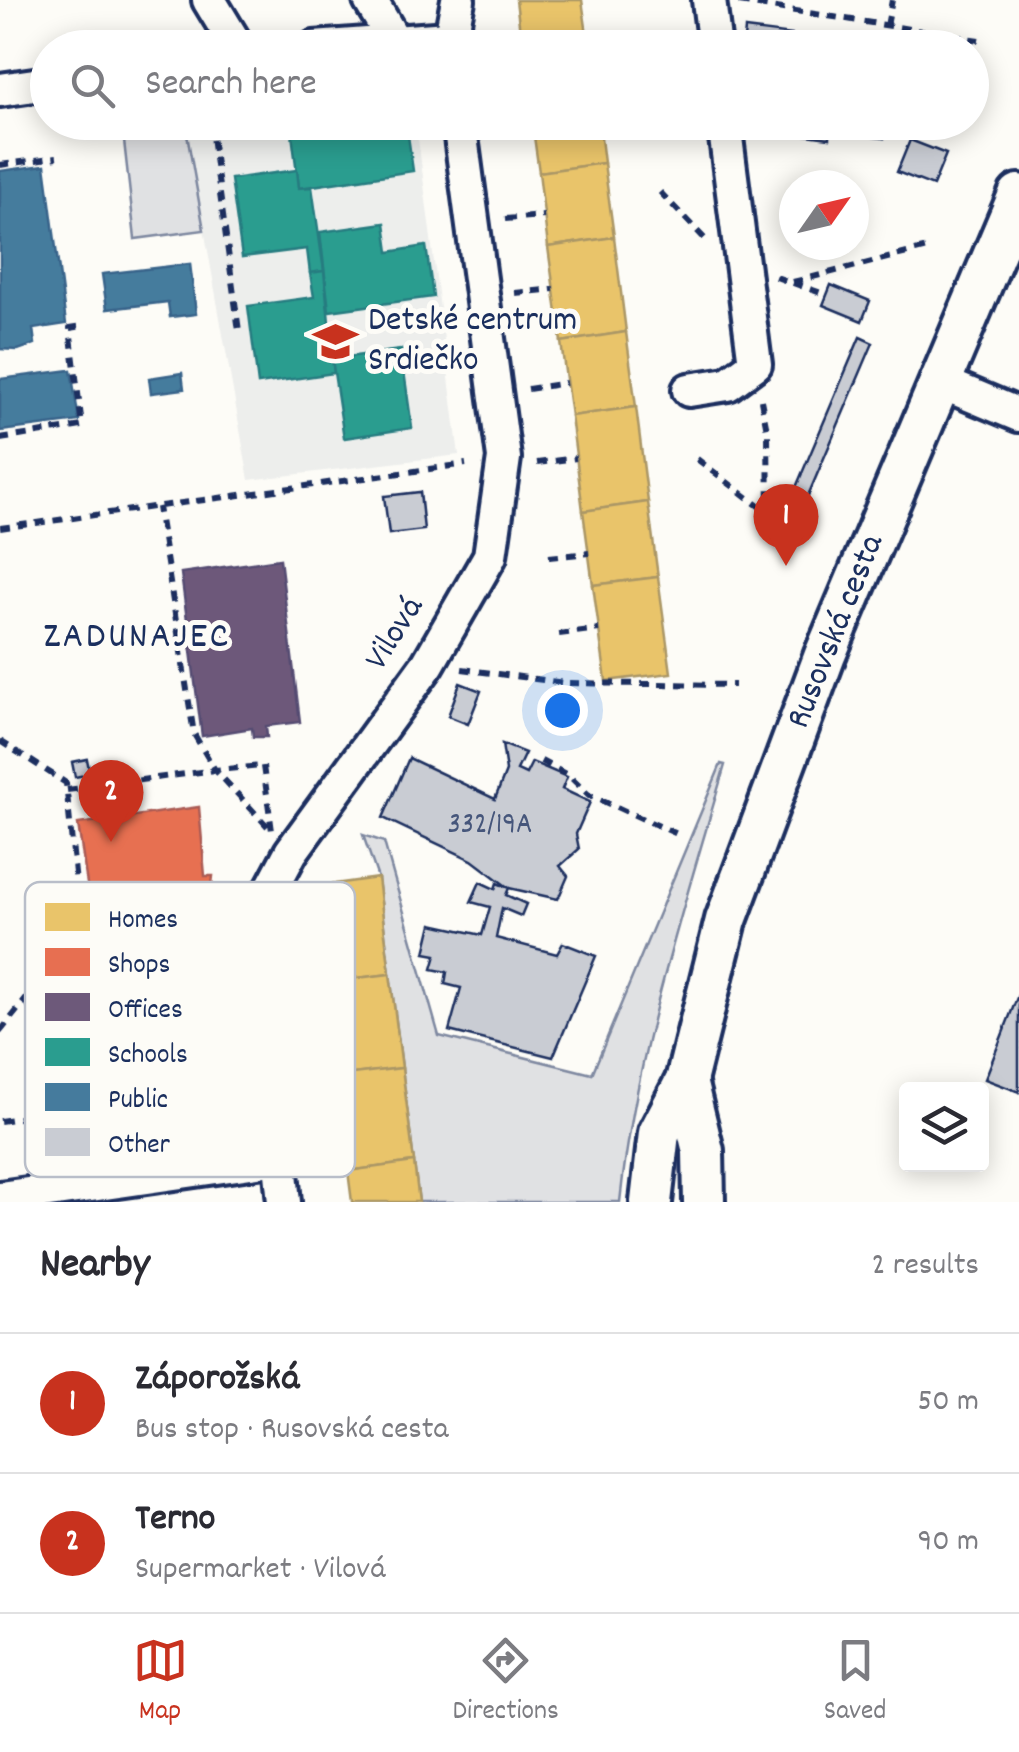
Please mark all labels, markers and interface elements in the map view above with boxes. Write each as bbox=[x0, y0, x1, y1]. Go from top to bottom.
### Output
search box bbox=[30, 30, 989, 140]
icon: search bbox=[65, 58, 120, 113]
text: Search here bbox=[145, 58, 317, 113]
north arrow bbox=[779, 170, 869, 260]
place label: Detské centrum Srdiečko bbox=[368, 297, 577, 387]
school or university icon: Detské centrum Srdiečko bbox=[311, 318, 359, 366]
pin: 1 bbox=[754, 484, 818, 566]
street label: Rusovská cesta bbox=[775, 527, 899, 736]
street label: Vilová bbox=[354, 587, 438, 681]
district label: ZADUNAJEC bbox=[43, 611, 231, 666]
your location bbox=[537, 685, 588, 736]
pin: 2 bbox=[78, 760, 144, 842]
house number: 332/19A bbox=[448, 805, 533, 848]
legend bbox=[25, 882, 355, 1177]
text: Homes bbox=[108, 902, 178, 942]
text: Shops bbox=[108, 947, 170, 987]
text: Offices bbox=[108, 992, 183, 1032]
text: Schools bbox=[108, 1037, 188, 1077]
text: Public bbox=[108, 1082, 168, 1122]
map controls bbox=[899, 1082, 989, 1172]
button: layers bbox=[899, 1082, 989, 1172]
text: Other bbox=[108, 1127, 171, 1167]
text: Nearby bbox=[40, 1237, 150, 1297]
text: 2 results bbox=[872, 1244, 979, 1290]
text: Záporožská bbox=[135, 1353, 300, 1408]
text: 1 bbox=[69, 1380, 76, 1426]
text: 50 m bbox=[917, 1380, 979, 1426]
text: Bus stop · Rusovská cesta bbox=[135, 1408, 449, 1454]
text: Terno bbox=[135, 1493, 215, 1548]
text: 2 bbox=[66, 1520, 79, 1566]
text: 90 m bbox=[918, 1520, 979, 1566]
text: Supermarket · Vilová bbox=[135, 1548, 386, 1594]
tab: Map bbox=[133, 1633, 188, 1733]
tab: Directions bbox=[453, 1633, 559, 1733]
tab: Saved bbox=[824, 1633, 886, 1733]

